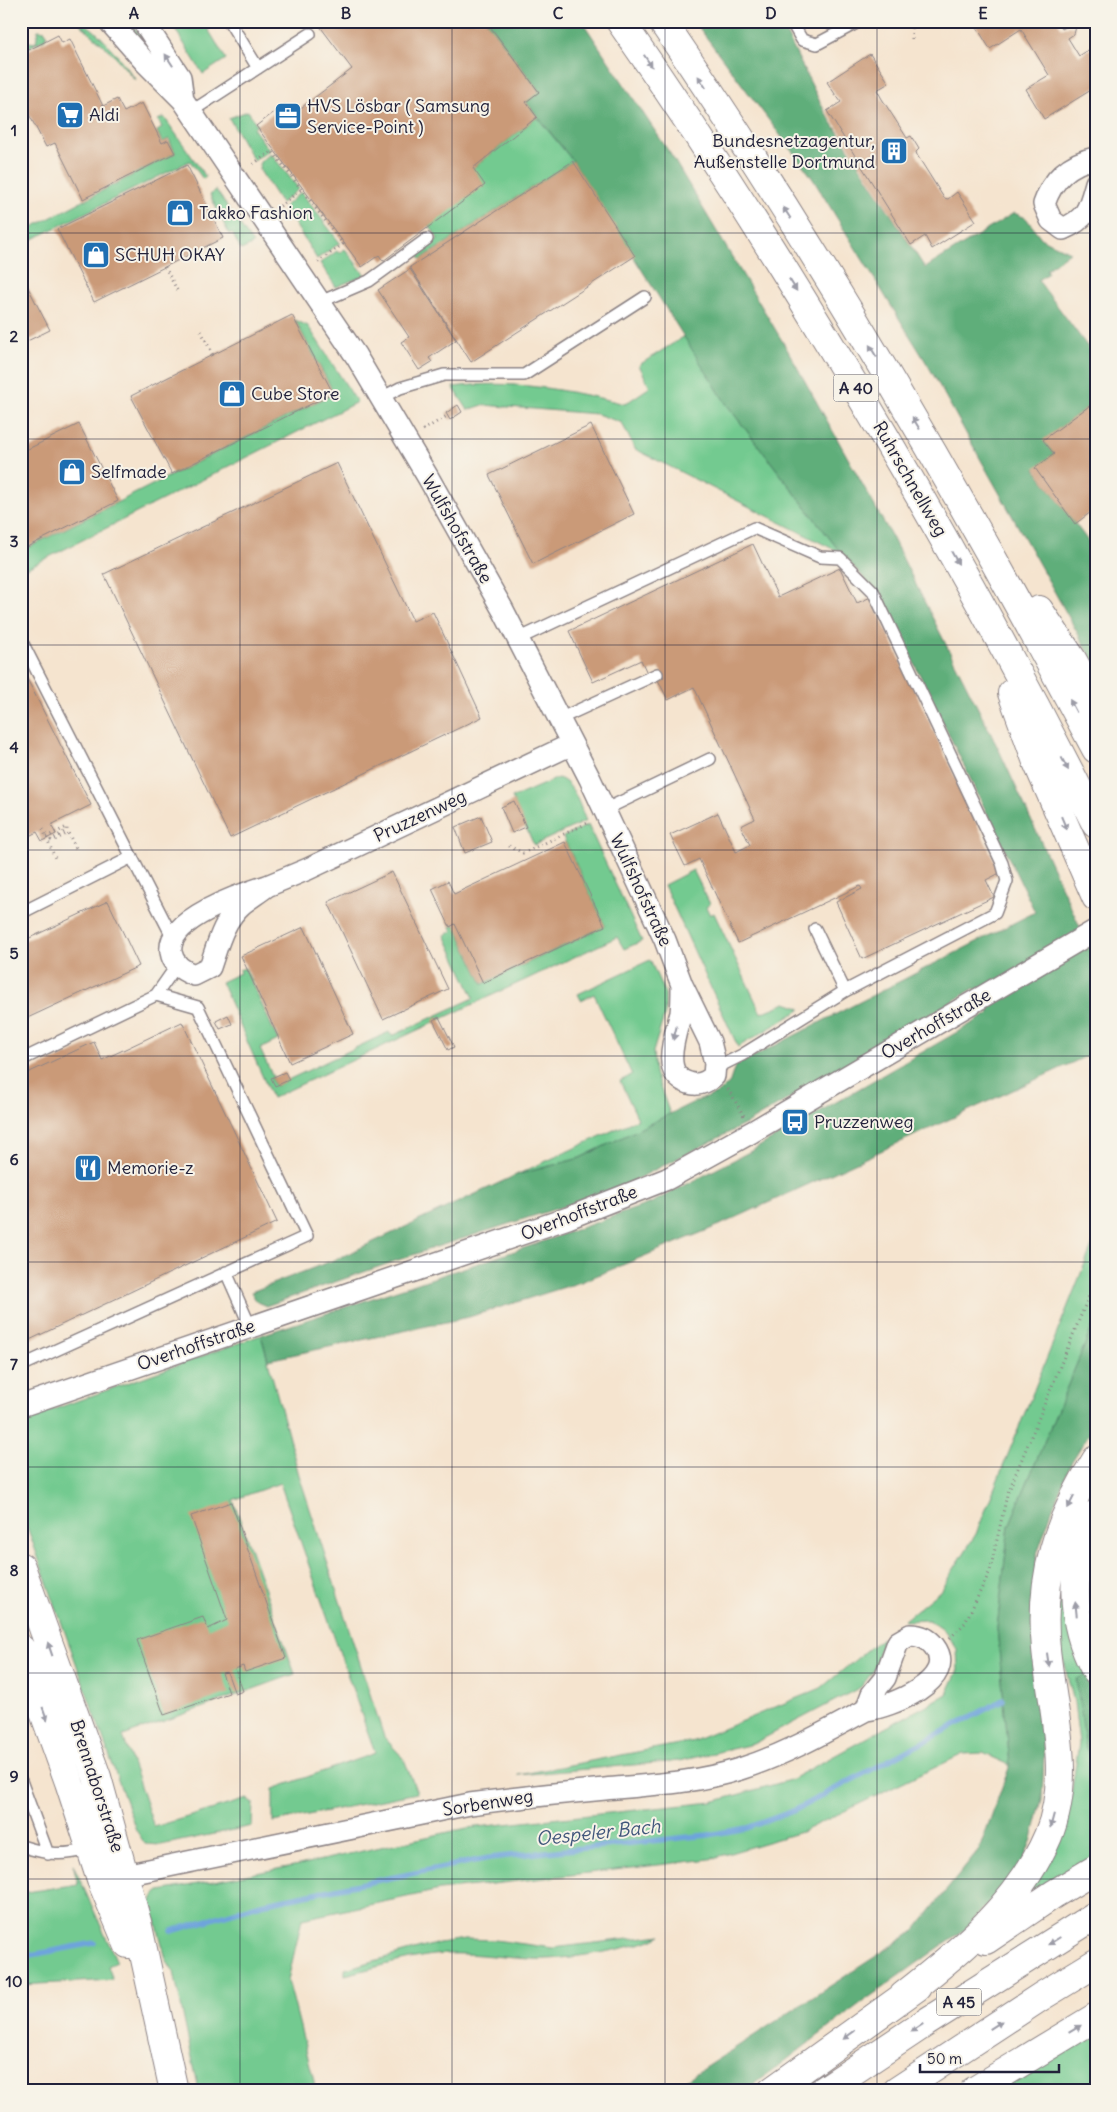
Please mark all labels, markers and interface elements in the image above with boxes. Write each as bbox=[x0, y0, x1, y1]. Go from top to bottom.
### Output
text: A bbox=[129, 3, 139, 23]
text: B bbox=[341, 3, 352, 23]
text: C bbox=[553, 3, 564, 23]
text: D bbox=[765, 3, 777, 23]
text: E bbox=[978, 3, 988, 23]
one-way arrow bbox=[164, 53, 174, 66]
one-way arrow bbox=[643, 55, 653, 68]
one-way arrow bbox=[697, 75, 707, 89]
place label: HVS Lösbar ( Samsung Service-Point ) bbox=[307, 94, 490, 138]
supermarket icon: Aldi bbox=[55, 100, 85, 130]
office icon: HVS Lösbar ( Samsung Service-Point ) bbox=[273, 101, 303, 131]
place label: Aldi bbox=[89, 103, 119, 126]
text: 1 bbox=[11, 120, 17, 140]
place label: Bundesnetzagentur, Außenstelle Dortmund bbox=[694, 129, 875, 173]
building icon: Bundesnetzagentur, Außenstelle Dortmund bbox=[879, 136, 909, 166]
shop icon: Takko Fashion bbox=[165, 198, 195, 228]
place label: Takko Fashion bbox=[199, 201, 313, 224]
one-way arrow bbox=[783, 206, 792, 219]
shop icon: SCHUH OKAY bbox=[81, 240, 111, 270]
place label: SCHUH OKAY bbox=[115, 243, 225, 266]
one-way arrow bbox=[789, 278, 798, 291]
text: 2 bbox=[10, 326, 19, 346]
one-way arrow bbox=[869, 343, 877, 358]
road number: A 40 bbox=[834, 374, 878, 402]
shop icon: Cube Store bbox=[217, 379, 247, 409]
place label: Cube Store bbox=[251, 382, 339, 405]
one-way arrow bbox=[911, 416, 920, 429]
street label: Ruhrschnellweg bbox=[868, 417, 953, 541]
shop icon: Selfmade bbox=[57, 457, 87, 487]
place label: Selfmade bbox=[91, 460, 167, 483]
street label: Wulfshofstraße bbox=[417, 470, 498, 587]
text: 3 bbox=[9, 531, 19, 551]
one-way arrow bbox=[950, 551, 959, 565]
one-way arrow bbox=[1069, 699, 1077, 713]
text: 4 bbox=[9, 737, 19, 757]
one-way arrow bbox=[1061, 757, 1069, 771]
street label: Pruzzenweg bbox=[370, 784, 470, 847]
one-way arrow bbox=[1060, 816, 1068, 830]
street label: Wulfshofstraße bbox=[605, 830, 678, 950]
text: 5 bbox=[9, 943, 19, 963]
street label: Overhoffstraße bbox=[877, 983, 995, 1064]
one-way arrow bbox=[671, 1026, 679, 1041]
bus stop icon: Pruzzenweg bbox=[780, 1107, 810, 1137]
place label: Pruzzenweg bbox=[814, 1110, 913, 1133]
text: 6 bbox=[9, 1149, 19, 1169]
restaurant icon: Memorie-z bbox=[73, 1153, 103, 1183]
place label: Memorie-z bbox=[107, 1156, 194, 1179]
street label: Overhoffstraße bbox=[517, 1180, 640, 1245]
street label: Overhoffstraße bbox=[134, 1314, 258, 1375]
text: 7 bbox=[10, 1354, 18, 1374]
one-way arrow bbox=[1067, 1495, 1075, 1510]
text: 8 bbox=[9, 1560, 19, 1580]
one-way arrow bbox=[1072, 1600, 1080, 1616]
one-way arrow bbox=[46, 1641, 54, 1656]
one-way arrow bbox=[1044, 1653, 1052, 1669]
one-way arrow bbox=[41, 1707, 49, 1722]
street label: Brennaborstraße bbox=[65, 1717, 130, 1855]
text: 9 bbox=[9, 1766, 19, 1786]
street label: Sorbenweg bbox=[441, 1784, 535, 1821]
water label: Oespeler Bach bbox=[534, 1813, 663, 1850]
one-way arrow bbox=[1048, 1814, 1056, 1829]
one-way arrow bbox=[1048, 1937, 1061, 1946]
text: 10 bbox=[6, 1971, 22, 1991]
road number: A 45 bbox=[936, 1988, 982, 2015]
one-way arrow bbox=[989, 2021, 1003, 2030]
one-way arrow bbox=[910, 2023, 924, 2033]
one-way arrow bbox=[1069, 2025, 1082, 2034]
one-way arrow bbox=[842, 2030, 856, 2040]
scale bar bbox=[920, 2042, 1058, 2074]
text: 50 m bbox=[927, 2049, 962, 2068]

